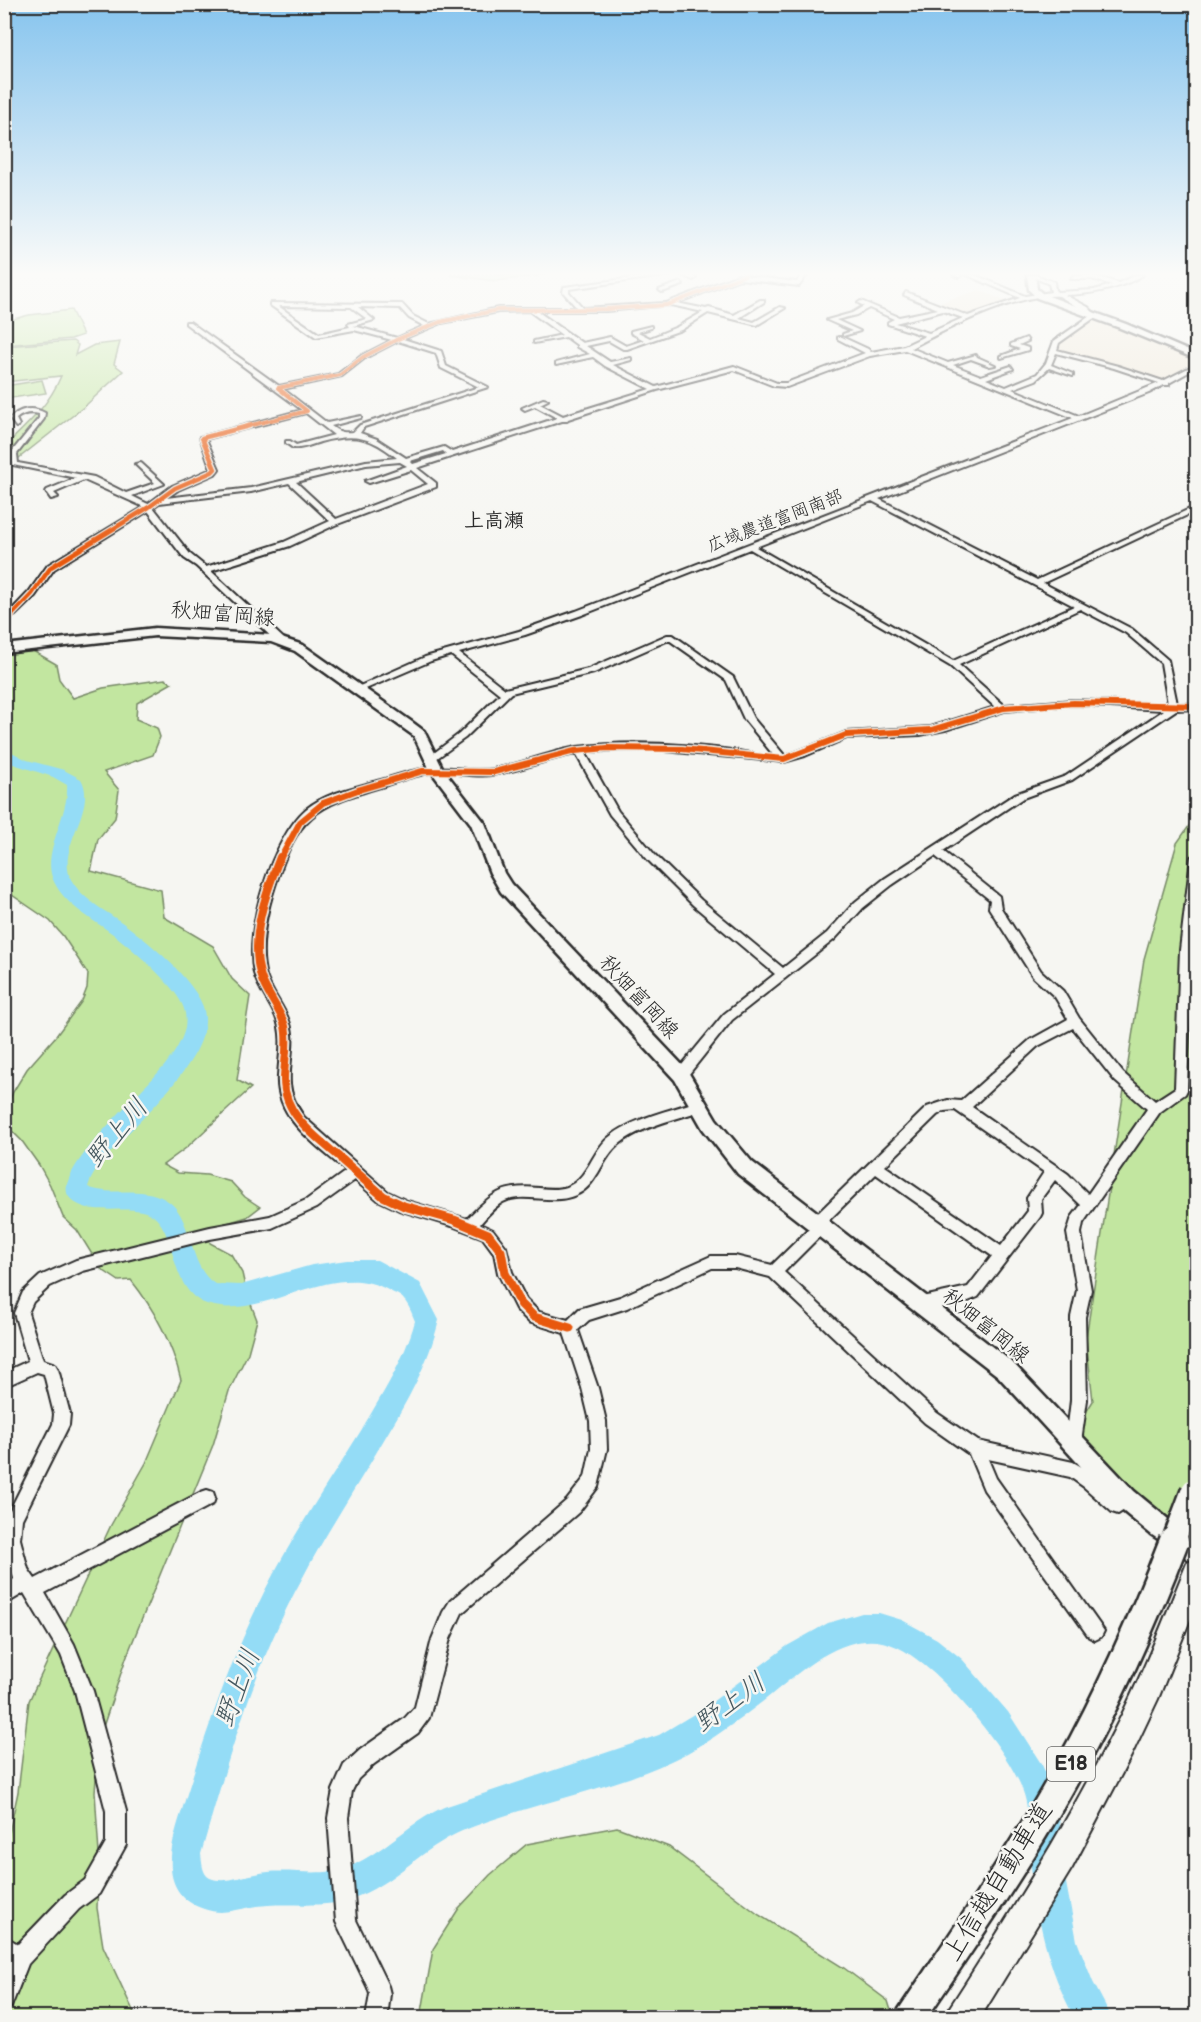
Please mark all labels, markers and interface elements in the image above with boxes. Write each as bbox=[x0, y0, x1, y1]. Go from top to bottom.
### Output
street label: 広域農道富岡南部 bbox=[704, 485, 846, 557]
district label: 上高瀬 bbox=[464, 509, 524, 533]
street label: 秋畑富岡線 bbox=[170, 597, 276, 631]
street label: 秋畑富岡線 bbox=[594, 950, 684, 1044]
water label: 野上川 bbox=[79, 1092, 155, 1174]
street label: 秋畑富岡線 bbox=[937, 1283, 1035, 1369]
water label: 野上川 bbox=[209, 1644, 267, 1732]
water label: 野上川 bbox=[688, 1666, 772, 1740]
road number: E18 bbox=[1047, 1747, 1095, 1781]
street label: 上信越自動車道 bbox=[937, 1797, 1059, 1967]

